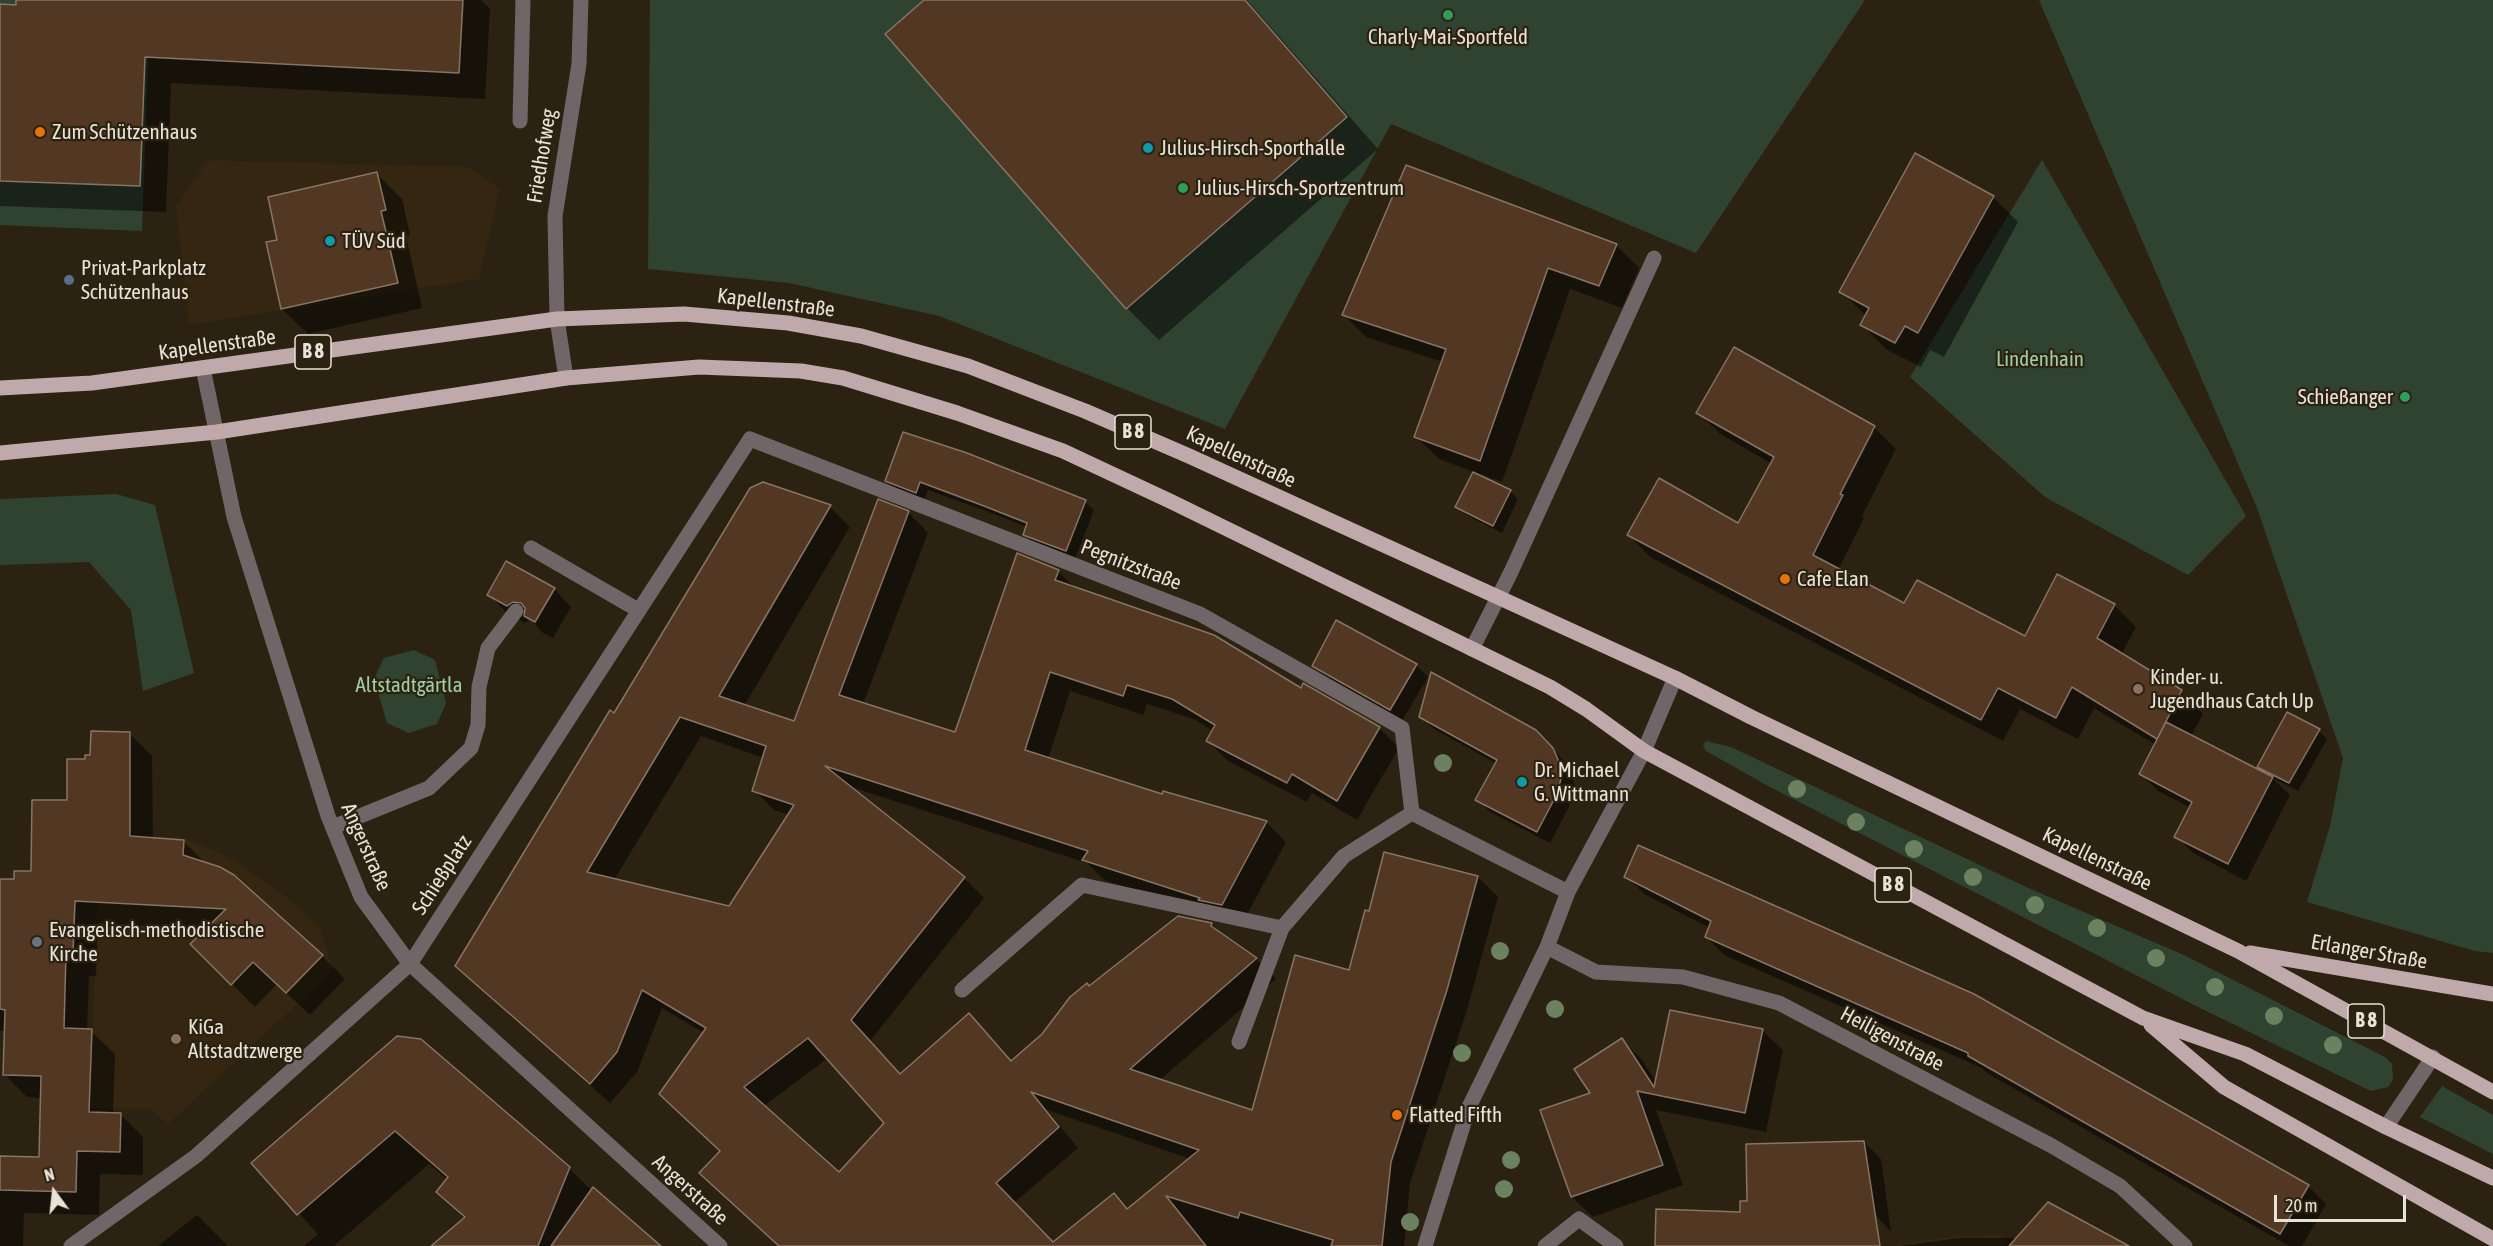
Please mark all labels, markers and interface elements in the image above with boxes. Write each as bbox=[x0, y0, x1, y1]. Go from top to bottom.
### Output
marker: Charly-Mai-Sportfeld bbox=[1441, 8, 1455, 22]
place label: Charly-Mai-Sportfeld bbox=[1368, 24, 1528, 50]
street label: Friedhofweg bbox=[522, 107, 562, 205]
place label: Zum Schützenhaus bbox=[52, 119, 197, 145]
marker: Zum Schützenhaus bbox=[33, 125, 47, 139]
place label: Julius-Hirsch-Sporthalle bbox=[1160, 135, 1345, 161]
marker: Julius-Hirsch-Sporthalle bbox=[1141, 141, 1155, 155]
place label: Julius-Hirsch-Sportzentrum bbox=[1195, 175, 1404, 201]
marker: Julius-Hirsch-Sportzentrum bbox=[1176, 181, 1190, 195]
place label: TÜV Süd bbox=[342, 228, 406, 254]
marker: TÜV Süd bbox=[323, 234, 337, 248]
place label: Privat-Parkplatz Schützenhaus bbox=[81, 255, 206, 305]
marker: Privat-Parkplatz Schützenhaus bbox=[62, 273, 76, 287]
street label: Kapellenstraße bbox=[716, 283, 836, 323]
street label: Kapellenstraße bbox=[157, 324, 277, 366]
road number: B 8 bbox=[295, 335, 331, 369]
park label: Lindenhain bbox=[1996, 346, 2084, 372]
place label: Schießanger bbox=[2298, 384, 2393, 410]
marker: Schießanger bbox=[2398, 390, 2412, 404]
road number: B 8 bbox=[1115, 415, 1151, 449]
street label: Kapellenstraße bbox=[1182, 421, 1300, 493]
street label: Pegnitzstraße bbox=[1077, 534, 1185, 596]
place label: Cafe Elan bbox=[1797, 566, 1869, 592]
marker: Cafe Elan bbox=[1778, 572, 1792, 586]
place label: Kinder- u. Jugendhaus Catch Up bbox=[2150, 664, 2314, 714]
park label: Altstadtgärtla bbox=[356, 672, 462, 698]
marker: Kinder- u. Jugendhaus Catch Up bbox=[2131, 682, 2145, 696]
place label: Dr. Michael G. Wittmann bbox=[1534, 757, 1629, 807]
marker: Dr. Michael G. Wittmann bbox=[1515, 775, 1529, 789]
street label: Angerstraße bbox=[336, 799, 396, 895]
street label: Kapellenstraße bbox=[2038, 822, 2156, 896]
street label: Schießplatz bbox=[407, 830, 477, 920]
road number: B 8 bbox=[1875, 868, 1911, 902]
place label: Evangelisch-methodistische Kirche bbox=[49, 917, 264, 967]
street label: Erlanger Straße bbox=[2309, 929, 2429, 975]
marker: Evangelisch-methodistische Kirche bbox=[30, 935, 44, 949]
street label: Heiligenstraße bbox=[1836, 1001, 1948, 1077]
road number: B 8 bbox=[2348, 1004, 2384, 1038]
place label: KiGa Altstadtzwerge bbox=[188, 1014, 302, 1064]
marker: KiGa Altstadtzwerge bbox=[169, 1032, 183, 1046]
place label: Flatted Fifth bbox=[1409, 1102, 1502, 1128]
marker: Flatted Fifth bbox=[1390, 1108, 1404, 1122]
street label: Angerstraße bbox=[647, 1149, 733, 1231]
north arrow bbox=[24, 1162, 84, 1222]
text: N bbox=[42, 1165, 56, 1185]
scale bar bbox=[2277, 1183, 2409, 1221]
text: 20 m bbox=[2285, 1195, 2317, 1216]

